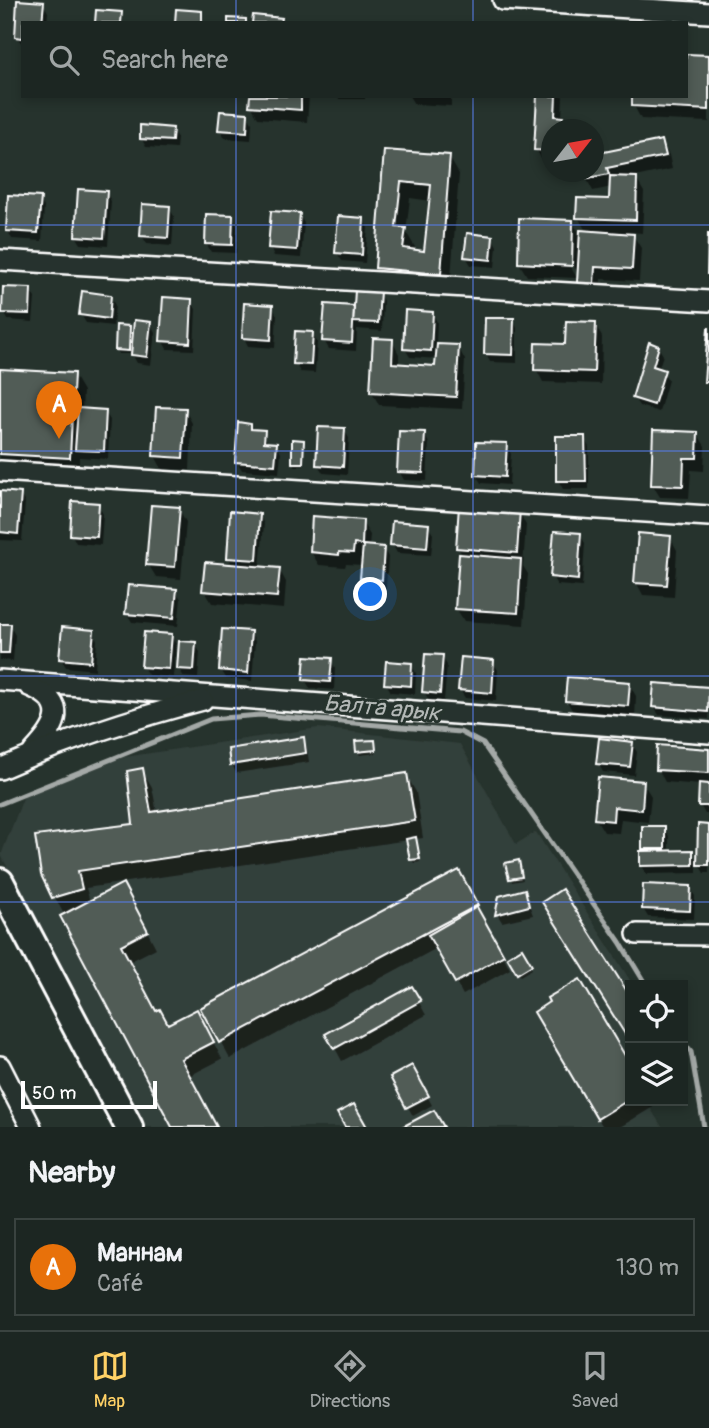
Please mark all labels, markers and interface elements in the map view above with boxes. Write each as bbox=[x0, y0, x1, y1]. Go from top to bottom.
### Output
search box bbox=[21, 21, 688, 98]
icon: search bbox=[45, 41, 83, 79]
text: Search here bbox=[101, 44, 228, 76]
north arrow bbox=[541, 119, 604, 182]
pin: A bbox=[36, 381, 82, 439]
your location bbox=[353, 577, 387, 611]
water label: Балта арык bbox=[323, 688, 444, 728]
map controls bbox=[625, 980, 688, 1106]
button: locate bbox=[625, 980, 688, 1043]
button: layers bbox=[625, 1043, 688, 1106]
scale bar bbox=[21, 1078, 158, 1110]
text: 50 m bbox=[32, 1081, 76, 1105]
text: Nearby bbox=[28, 1154, 115, 1191]
text: Маннам bbox=[97, 1237, 183, 1269]
text: A bbox=[46, 1253, 60, 1282]
text: 130 m bbox=[616, 1253, 679, 1282]
text: Café bbox=[97, 1269, 143, 1298]
tab: Map bbox=[91, 1347, 129, 1413]
tab: Directions bbox=[310, 1347, 390, 1413]
tab: Saved bbox=[571, 1347, 618, 1413]

